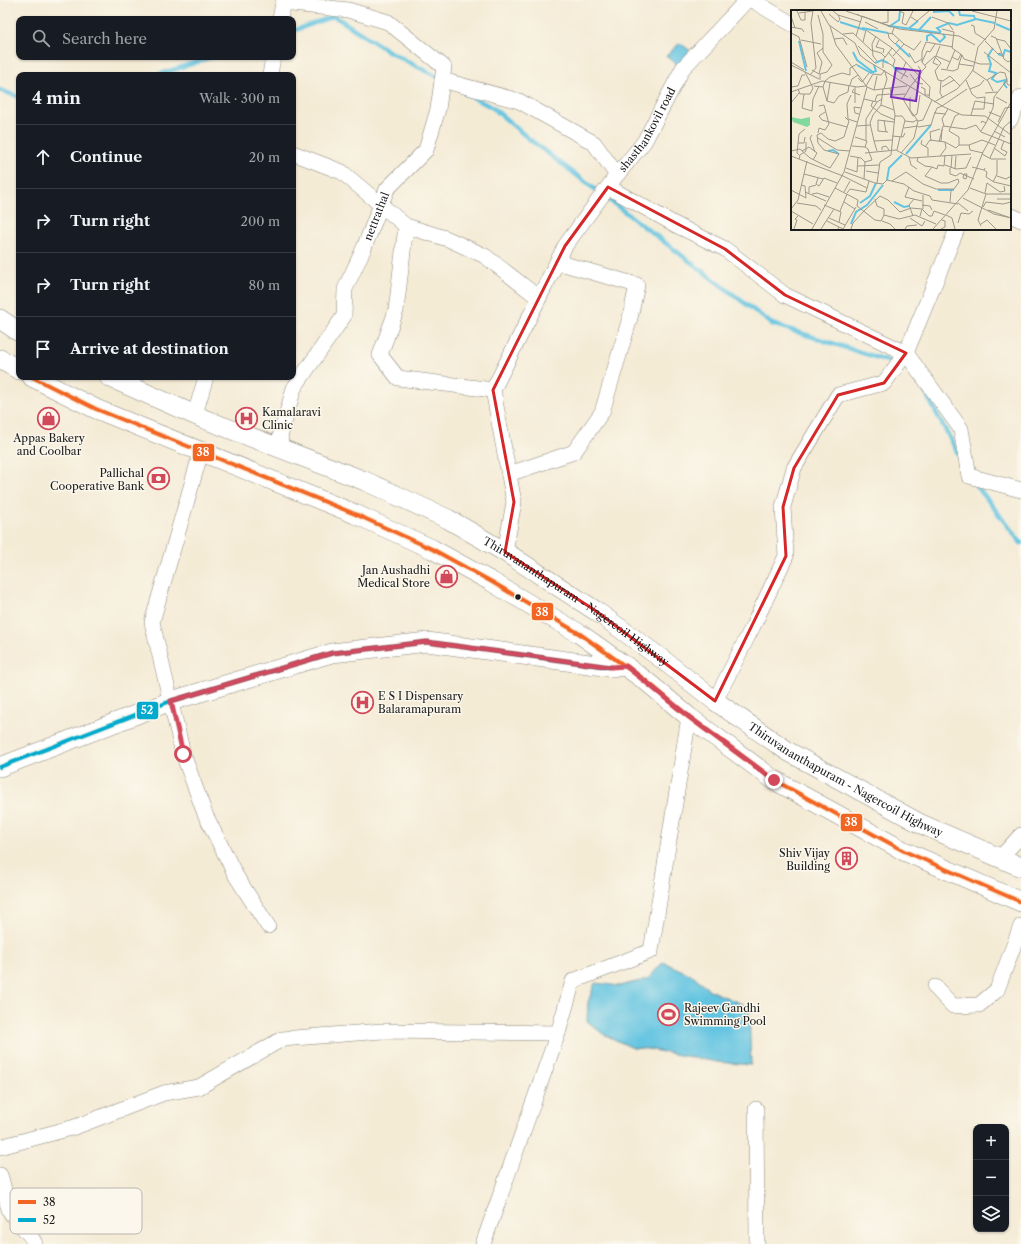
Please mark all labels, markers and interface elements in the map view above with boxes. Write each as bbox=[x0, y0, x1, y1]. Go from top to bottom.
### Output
inset map bbox=[791, 10, 1011, 230]
search box bbox=[16, 16, 296, 60]
icon: search bbox=[30, 27, 52, 49]
text: Search here bbox=[62, 29, 147, 48]
street label: shasthankovil road bbox=[615, 85, 679, 175]
text: 4 min bbox=[32, 88, 81, 108]
text: Walk · 300 m bbox=[199, 90, 280, 106]
icon: ahead bbox=[32, 146, 54, 168]
text: Continue bbox=[70, 147, 142, 166]
text: 20 m bbox=[249, 149, 280, 165]
street label: nettrathal bbox=[361, 189, 392, 243]
icon: right bbox=[32, 210, 54, 232]
text: Turn right bbox=[70, 211, 150, 230]
text: 200 m bbox=[240, 213, 280, 229]
icon: right bbox=[32, 274, 54, 296]
text: Turn right bbox=[70, 275, 150, 294]
text: 80 m bbox=[248, 277, 280, 293]
icon: arrive bbox=[32, 338, 54, 360]
text: Arrive at destination bbox=[70, 339, 229, 358]
shop icon: Appas Bakery and Coolbar bbox=[36, 405, 62, 431]
hospital icon: Kamalaravi Clinic bbox=[234, 405, 260, 431]
place label: Kamalaravi Clinic bbox=[262, 405, 322, 432]
place label: Appas Bakery and Coolbar bbox=[12, 431, 86, 458]
line badge: 38 bbox=[192, 443, 215, 462]
text: 38 bbox=[197, 445, 210, 459]
place label: Pallichal Cooperative Bank bbox=[50, 466, 145, 493]
bank icon: Pallichal Cooperative Bank bbox=[146, 466, 172, 492]
street label: Thiruvananthapuram - Nagercoil Highway bbox=[480, 534, 673, 669]
place label: Jan Aushadhi Medical Store bbox=[357, 563, 431, 590]
shop icon: Jan Aushadhi Medical Store bbox=[433, 563, 459, 589]
unlabelled marker bbox=[513, 592, 523, 602]
line badge: 38 bbox=[531, 602, 554, 621]
text: 38 bbox=[536, 605, 549, 619]
hospital icon: E S I Dispensary Balaramapuram bbox=[350, 689, 376, 715]
place label: E S I Dispensary Balaramapuram bbox=[378, 689, 464, 716]
line badge: 52 bbox=[136, 701, 159, 720]
text: 52 bbox=[141, 703, 154, 717]
street label: Thiruvananthapuram - Nagercoil Highway bbox=[746, 719, 946, 840]
route start bbox=[174, 745, 192, 763]
route end bbox=[765, 771, 783, 789]
line badge: 38 bbox=[840, 813, 863, 832]
text: 38 bbox=[845, 815, 858, 829]
place label: Shiv Vijay Building bbox=[779, 846, 831, 873]
building icon: Shiv Vijay Building bbox=[833, 846, 859, 872]
sports icon: Rajeev Gandhi Swimming Pool bbox=[656, 1001, 682, 1027]
place label: Rajeev Gandhi Swimming Pool bbox=[684, 1001, 767, 1028]
map controls bbox=[973, 1124, 1009, 1232]
button: + bbox=[973, 1124, 1009, 1160]
button: − bbox=[973, 1160, 1009, 1196]
legend bbox=[10, 1188, 142, 1234]
text: 38 bbox=[43, 1195, 56, 1209]
button: layers bbox=[973, 1196, 1009, 1232]
text: 52 bbox=[43, 1213, 55, 1227]

